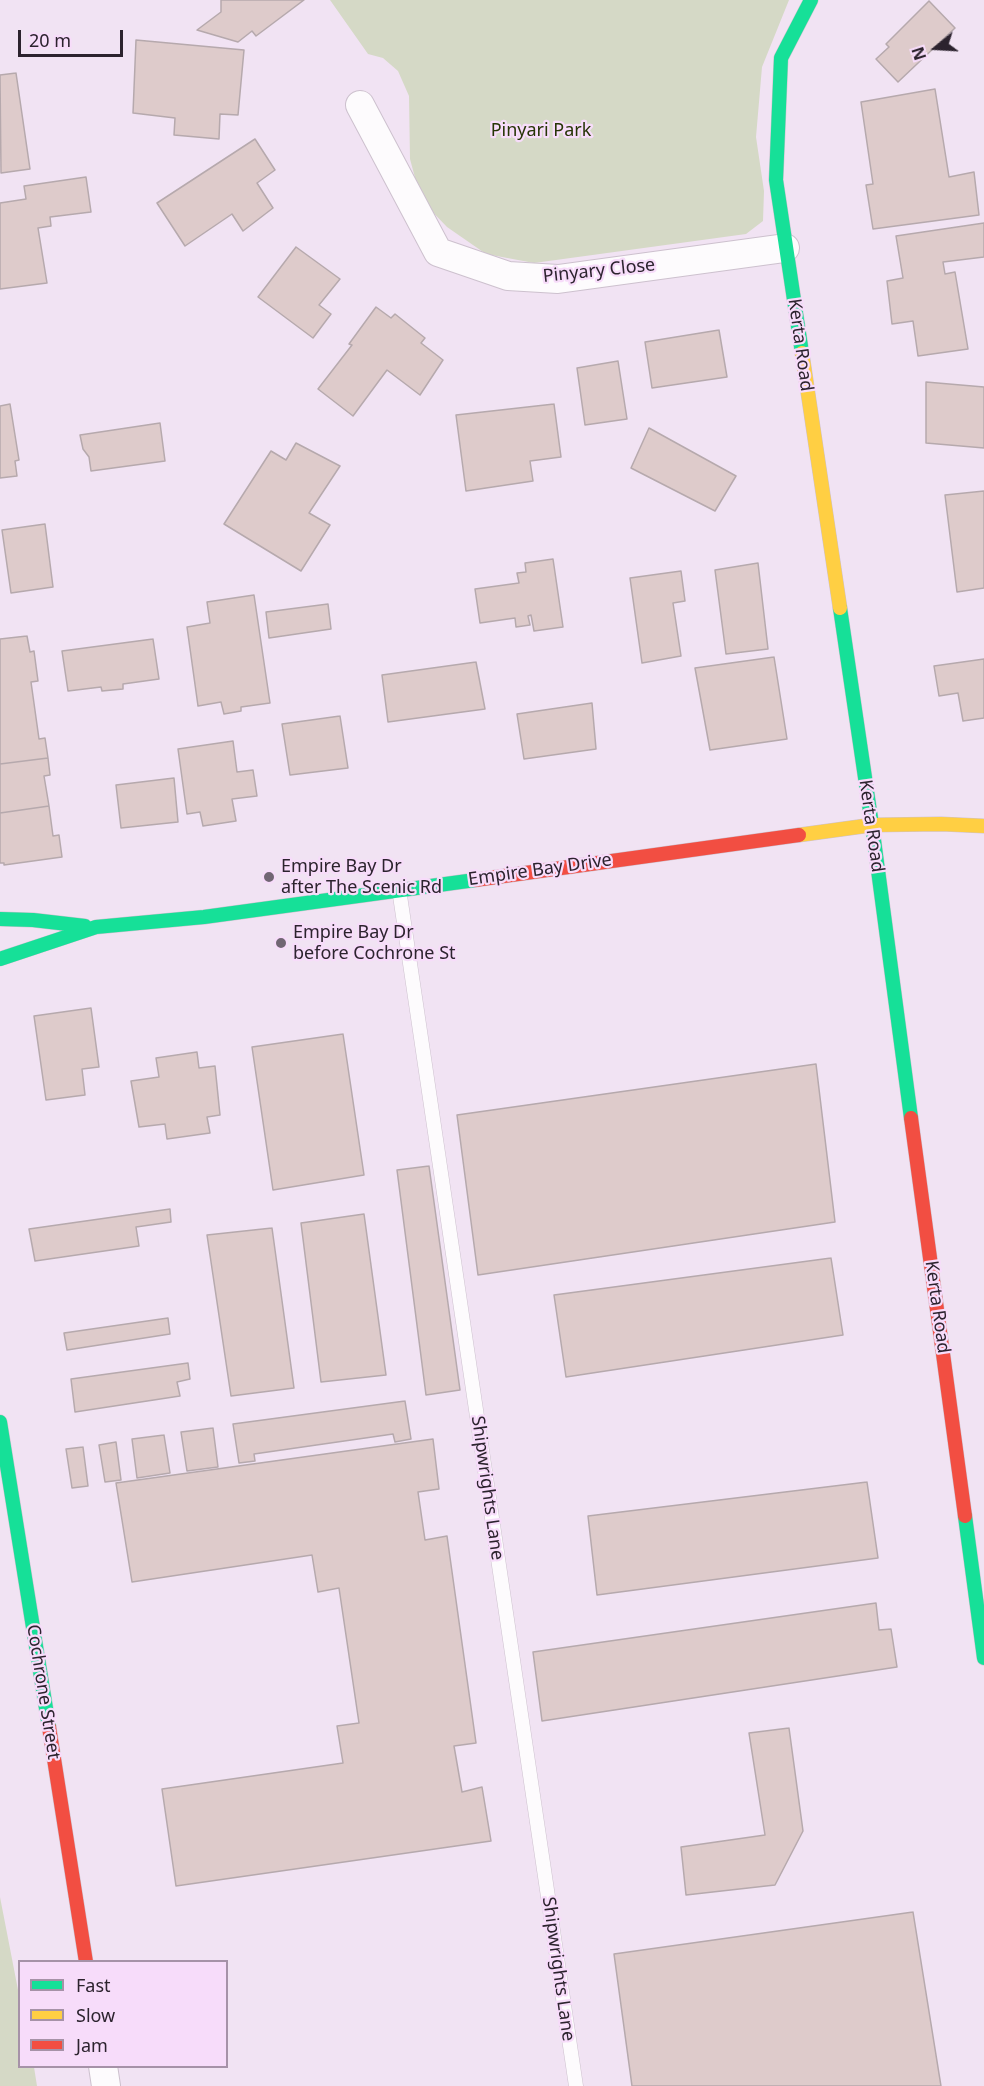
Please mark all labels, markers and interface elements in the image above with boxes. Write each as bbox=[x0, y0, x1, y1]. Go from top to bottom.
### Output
scale bar bbox=[21, 18, 126, 56]
north arrow bbox=[906, 18, 966, 78]
text: 20 m bbox=[29, 28, 71, 52]
text: N bbox=[906, 44, 931, 63]
park label: Pinyari Park bbox=[491, 120, 591, 142]
street label: Pinyary Close bbox=[542, 254, 656, 288]
street label: Kerta Road bbox=[783, 297, 817, 393]
street label: Kerta Road bbox=[854, 778, 888, 874]
street label: Empire Bay Drive bbox=[467, 849, 613, 891]
place label: Empire Bay Dr after The Scenic Rd bbox=[281, 856, 442, 898]
marker: Empire Bay Dr after The Scenic Rd bbox=[262, 870, 276, 884]
place label: Empire Bay Dr before Cochrone St bbox=[293, 922, 456, 964]
marker: Empire Bay Dr before Cochrone St bbox=[274, 936, 288, 950]
street label: Kerta Road bbox=[920, 1259, 954, 1355]
street label: Shipwrights Lane bbox=[466, 1415, 508, 1561]
street label: Cochrone Street bbox=[22, 1623, 64, 1761]
street label: Shipwrights Lane bbox=[537, 1896, 579, 2042]
legend bbox=[18, 1960, 228, 2068]
text: Fast bbox=[76, 1973, 111, 1997]
text: Slow bbox=[76, 2003, 115, 2027]
text: Jam bbox=[76, 2033, 108, 2057]

